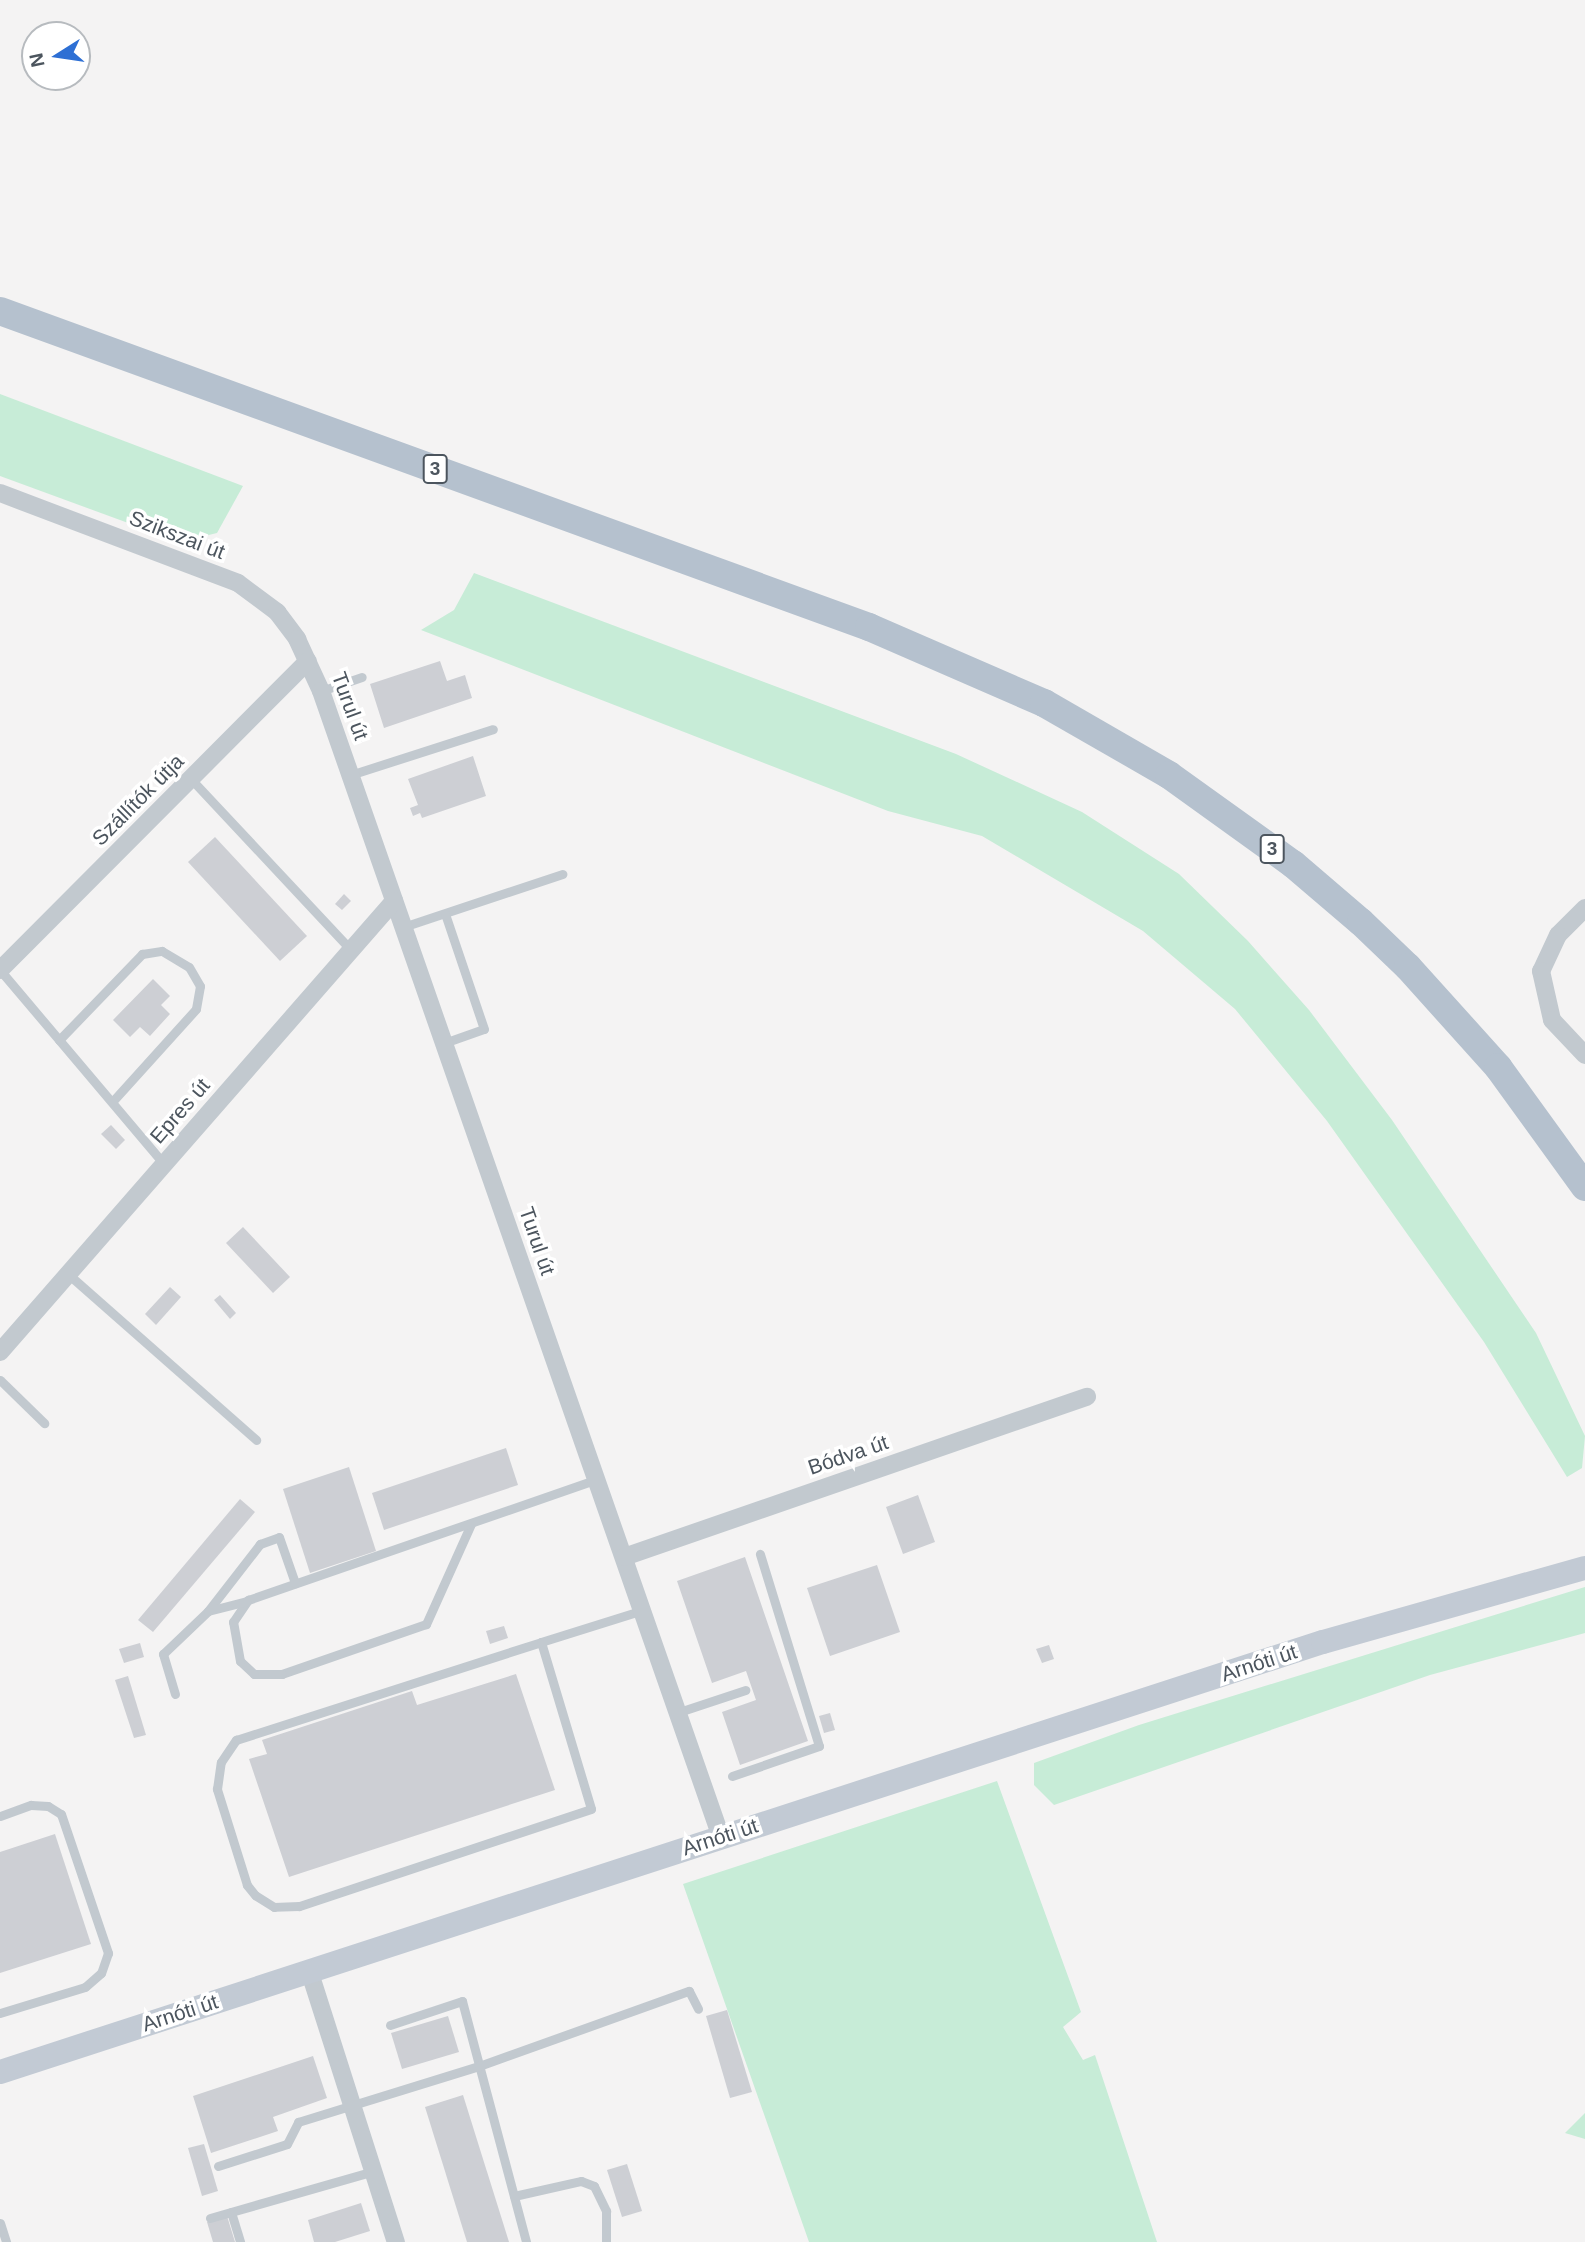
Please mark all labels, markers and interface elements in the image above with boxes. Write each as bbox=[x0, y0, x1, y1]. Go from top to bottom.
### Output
north arrow bbox=[21, 21, 91, 91]
text: N bbox=[25, 51, 49, 69]
road number: 3 bbox=[421, 454, 449, 484]
street label: Szikszai út bbox=[126, 505, 228, 565]
street label: Turul út bbox=[326, 669, 374, 743]
street label: Szállítók útja bbox=[87, 749, 189, 851]
road number: 3 bbox=[1258, 834, 1286, 864]
street label: Epres út bbox=[145, 1073, 215, 1149]
street label: Turul út bbox=[514, 1204, 560, 1278]
street label: Bódva út bbox=[805, 1430, 891, 1480]
street label: Arnóti út bbox=[1218, 1639, 1300, 1687]
street label: Arnóti út bbox=[679, 1813, 761, 1861]
street label: Arnóti út bbox=[139, 1989, 221, 2037]

